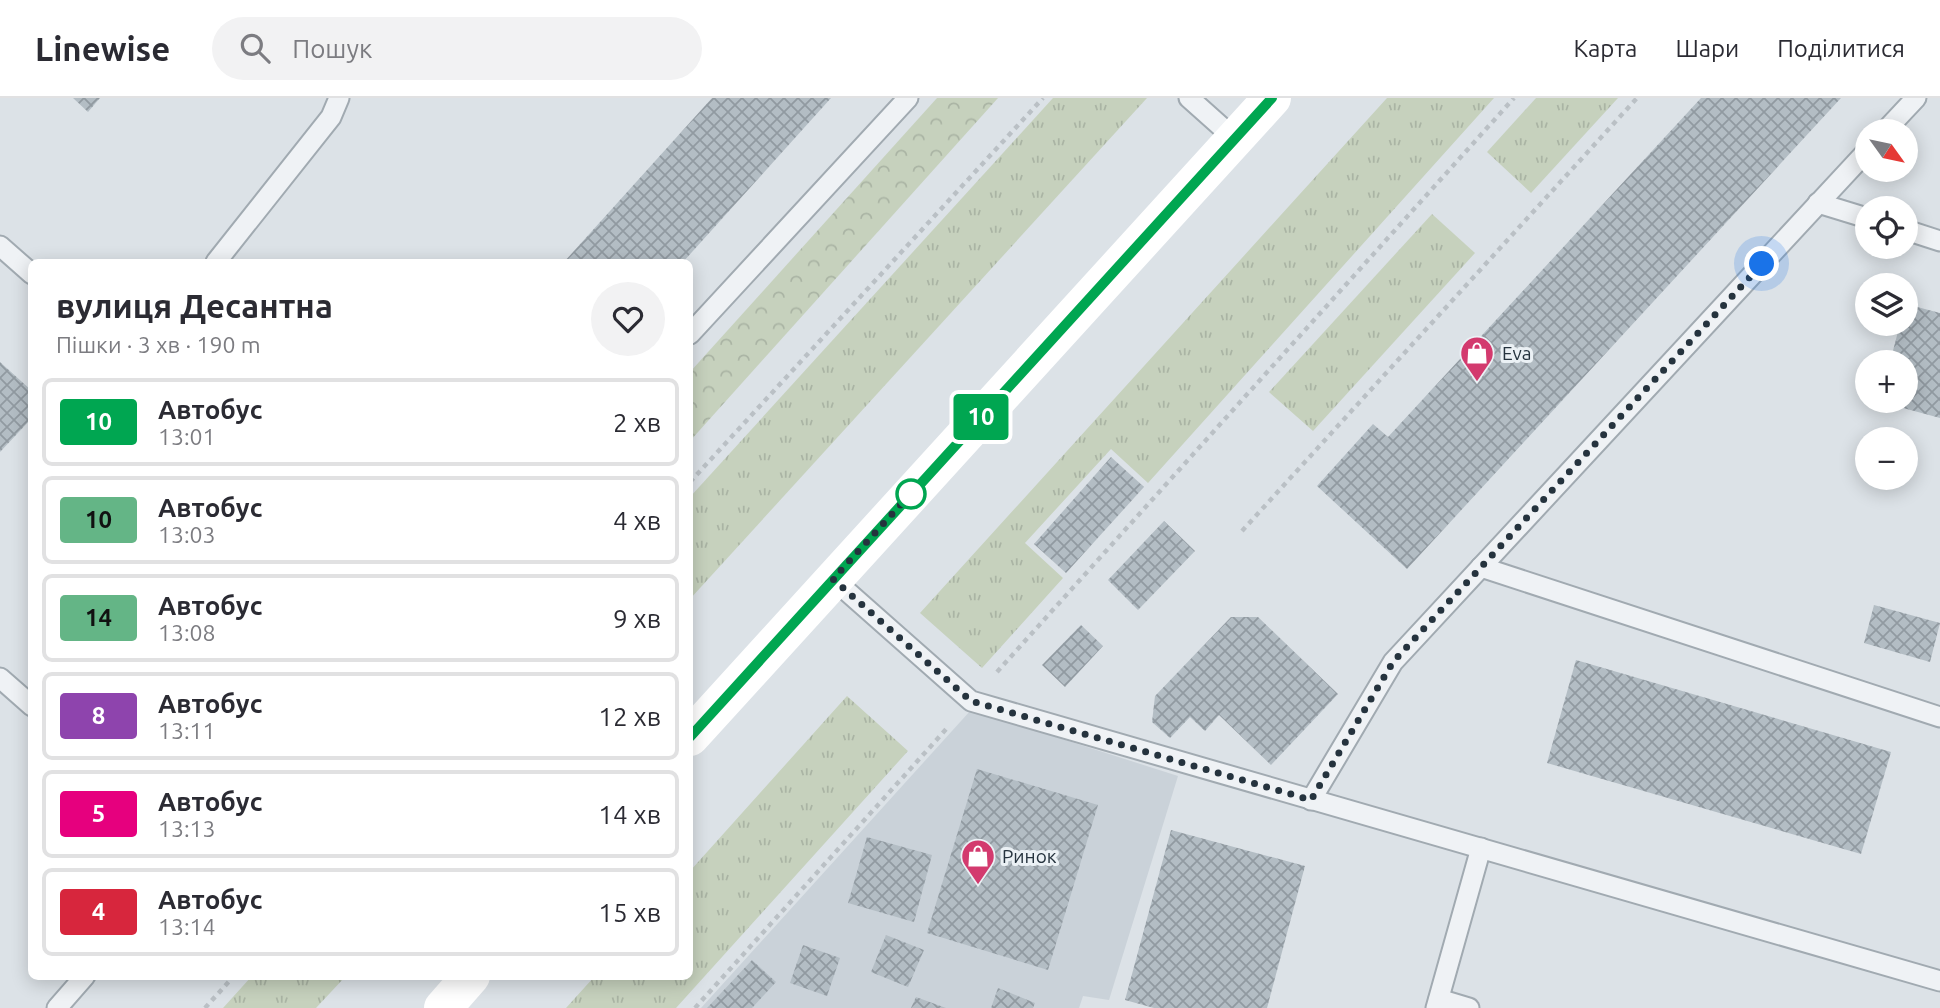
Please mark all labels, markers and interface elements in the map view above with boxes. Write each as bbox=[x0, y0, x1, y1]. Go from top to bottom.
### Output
search box bbox=[212, 17, 702, 80]
icon: search bbox=[236, 29, 274, 67]
text: Linewise bbox=[35, 30, 170, 67]
text: Пошук bbox=[292, 34, 372, 63]
text: Карта bbox=[1573, 35, 1637, 62]
text: Шари bbox=[1675, 35, 1739, 62]
text: Поділитися bbox=[1777, 35, 1905, 62]
north arrow bbox=[1855, 119, 1918, 182]
map controls bbox=[1855, 119, 1918, 490]
button: locate bbox=[1855, 196, 1918, 259]
your location bbox=[1744, 246, 1779, 281]
button: layers bbox=[1855, 273, 1918, 336]
button: heart bbox=[591, 282, 665, 356]
text: вулиця Десантна bbox=[56, 287, 333, 324]
text: Пішки · 3 хв · 190 m bbox=[56, 332, 261, 357]
shop icon: Eva bbox=[1458, 334, 1496, 383]
place label: Eva bbox=[1502, 342, 1531, 364]
button: + bbox=[1855, 350, 1918, 413]
line badge: 10 bbox=[950, 394, 1012, 440]
text: Автобус bbox=[158, 395, 262, 424]
text: 10 bbox=[967, 403, 995, 430]
text: 10 bbox=[85, 408, 112, 435]
text: 2 хв bbox=[613, 408, 661, 437]
text: 13:01 bbox=[158, 424, 216, 449]
button: − bbox=[1855, 427, 1918, 490]
unlabelled marker bbox=[896, 479, 926, 509]
text: Автобус bbox=[158, 493, 262, 522]
text: 10 bbox=[85, 506, 112, 533]
text: 4 хв bbox=[613, 506, 661, 535]
text: 13:03 bbox=[158, 522, 216, 547]
text: Автобус bbox=[158, 591, 262, 620]
text: 14 bbox=[85, 604, 112, 631]
text: 9 хв bbox=[613, 604, 661, 633]
text: 13:08 bbox=[158, 620, 216, 645]
text: Автобус bbox=[158, 689, 262, 718]
text: 8 bbox=[92, 702, 105, 729]
text: 12 хв bbox=[598, 702, 661, 731]
text: 13:11 bbox=[158, 718, 216, 743]
text: Автобус bbox=[158, 787, 262, 816]
text: 5 bbox=[92, 800, 105, 827]
text: 14 хв bbox=[598, 800, 661, 829]
text: 13:13 bbox=[158, 816, 216, 841]
shop icon: Ринок bbox=[959, 837, 997, 886]
place label: Ринок bbox=[1002, 845, 1057, 867]
text: Автобус bbox=[158, 885, 262, 914]
text: 4 bbox=[92, 898, 105, 925]
text: 15 хв bbox=[598, 898, 661, 927]
text: 13:14 bbox=[158, 914, 216, 939]

